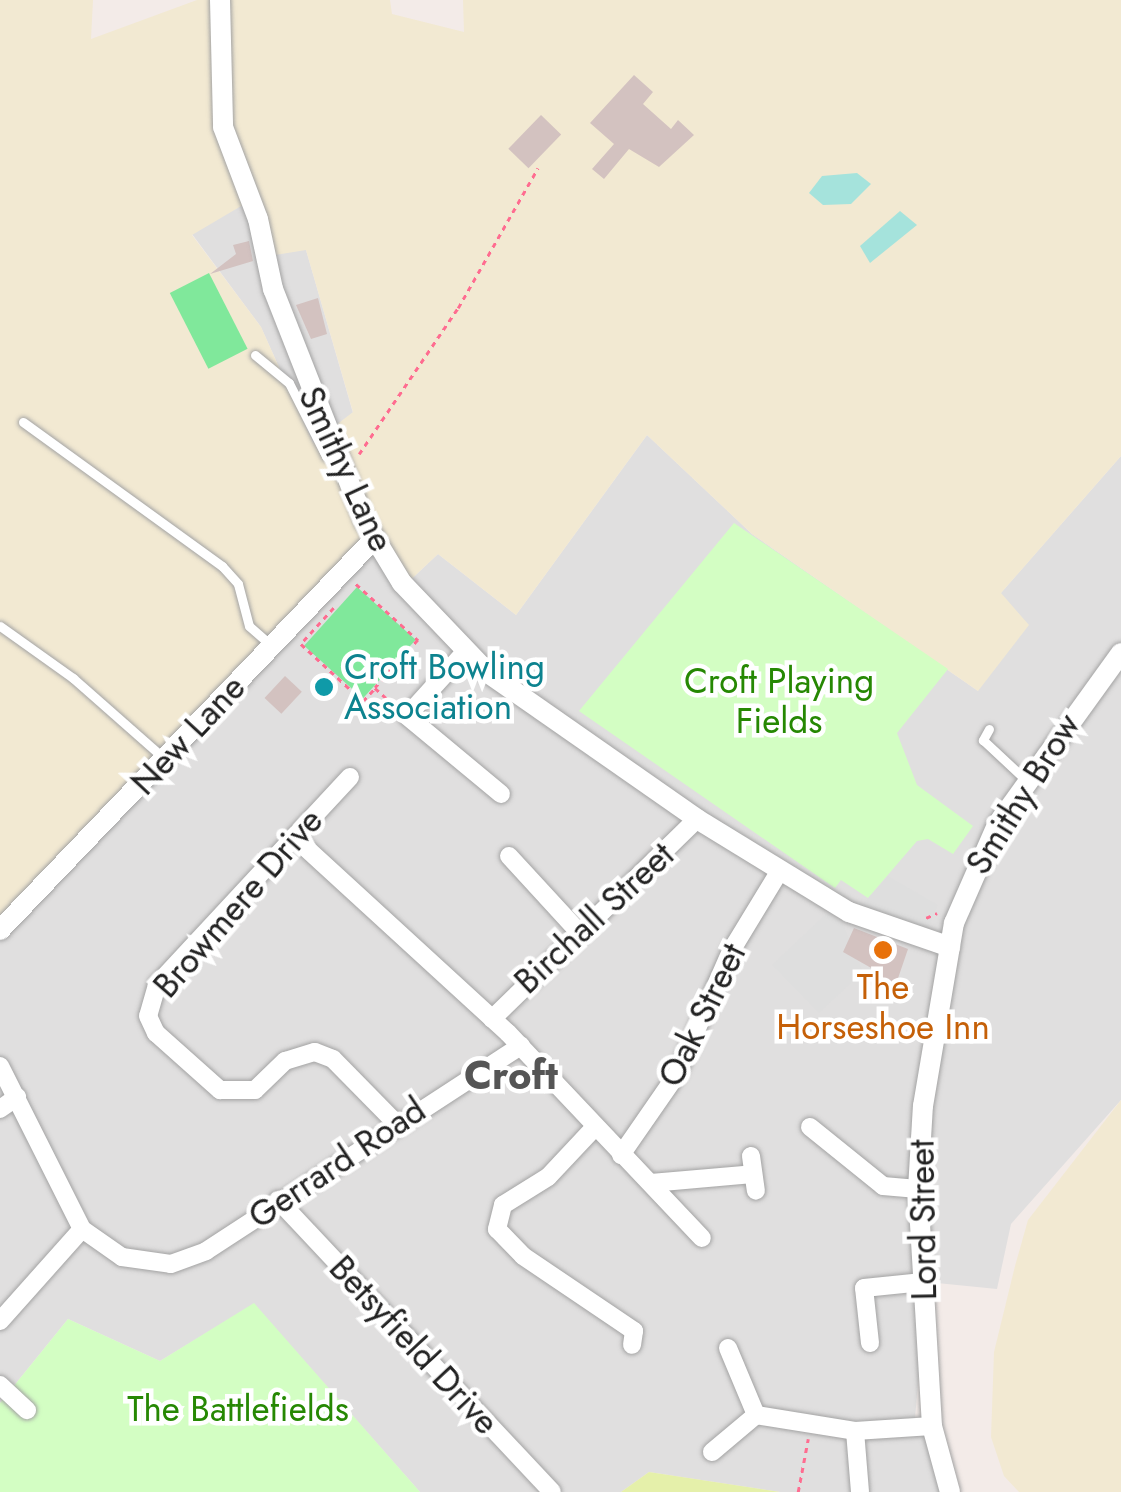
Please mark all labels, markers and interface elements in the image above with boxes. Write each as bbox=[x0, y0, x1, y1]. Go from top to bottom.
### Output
street label: Smithy Lane bbox=[290, 380, 402, 558]
place label: Croft Bowling Association bbox=[344, 646, 545, 728]
park label: Croft Playing Fields bbox=[684, 660, 874, 742]
street label: New Lane bbox=[122, 667, 254, 803]
marker: Croft Bowling Association bbox=[313, 676, 335, 698]
street label: Smithy Brow bbox=[957, 706, 1089, 882]
street label: Browmere Drive bbox=[145, 800, 331, 1006]
street label: Birchall Street bbox=[506, 834, 682, 1002]
street label: Oak Street bbox=[649, 937, 755, 1093]
marker: The Horseshoe Inn bbox=[872, 939, 894, 961]
place label: The Horseshoe Inn bbox=[776, 966, 990, 1048]
district label: Croft bbox=[464, 1051, 558, 1099]
street label: Gerrard Road bbox=[241, 1089, 433, 1237]
street label: Lord Street bbox=[901, 1139, 945, 1301]
street label: Betsyfield Drive bbox=[321, 1247, 507, 1443]
park label: The Battlefields bbox=[127, 1388, 349, 1430]

